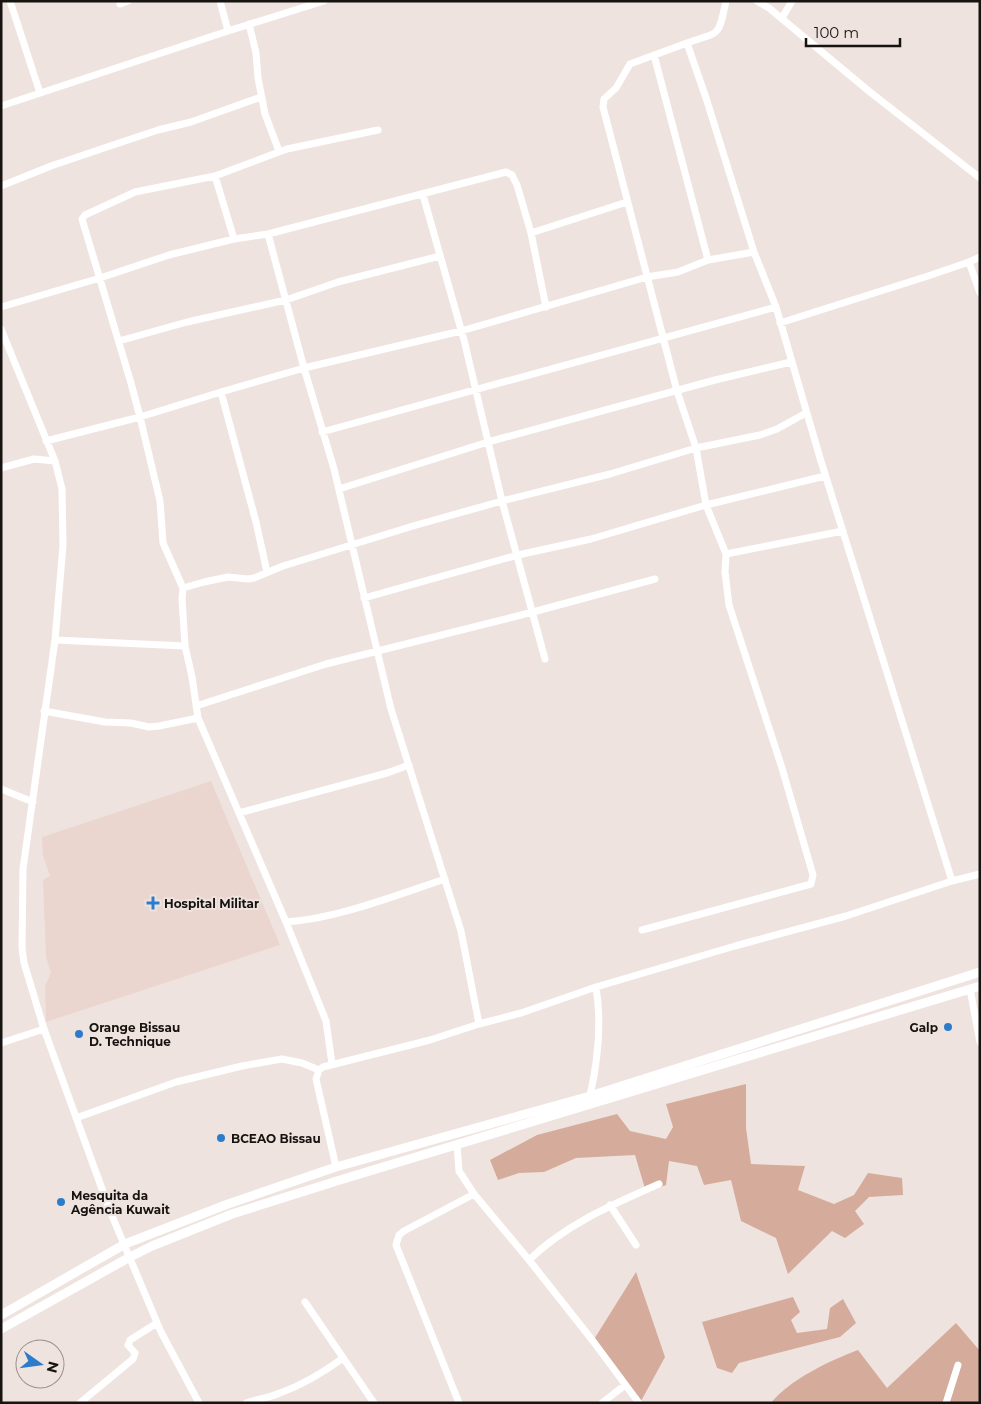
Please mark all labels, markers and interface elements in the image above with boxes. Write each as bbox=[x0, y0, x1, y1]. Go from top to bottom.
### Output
scale bar bbox=[806, 15, 900, 47]
text: 100 m bbox=[814, 23, 859, 42]
marker: Hospital Militar bbox=[146, 896, 160, 910]
place label: Hospital Militar bbox=[164, 896, 259, 911]
place label: Orange Bissau D. Technique bbox=[89, 1020, 180, 1049]
place label: Galp bbox=[909, 1020, 938, 1035]
marker: Galp bbox=[942, 1021, 954, 1033]
marker: Orange Bissau D. Technique bbox=[73, 1028, 85, 1040]
place label: BCEAO Bissau bbox=[231, 1131, 321, 1146]
marker: BCEAO Bissau bbox=[215, 1132, 227, 1144]
place label: Mesquita da Agência Kuwait bbox=[70, 1188, 171, 1217]
marker: Mesquita da Agência Kuwait bbox=[55, 1196, 67, 1208]
north arrow bbox=[15, 1339, 65, 1389]
text: N bbox=[43, 1359, 63, 1375]

